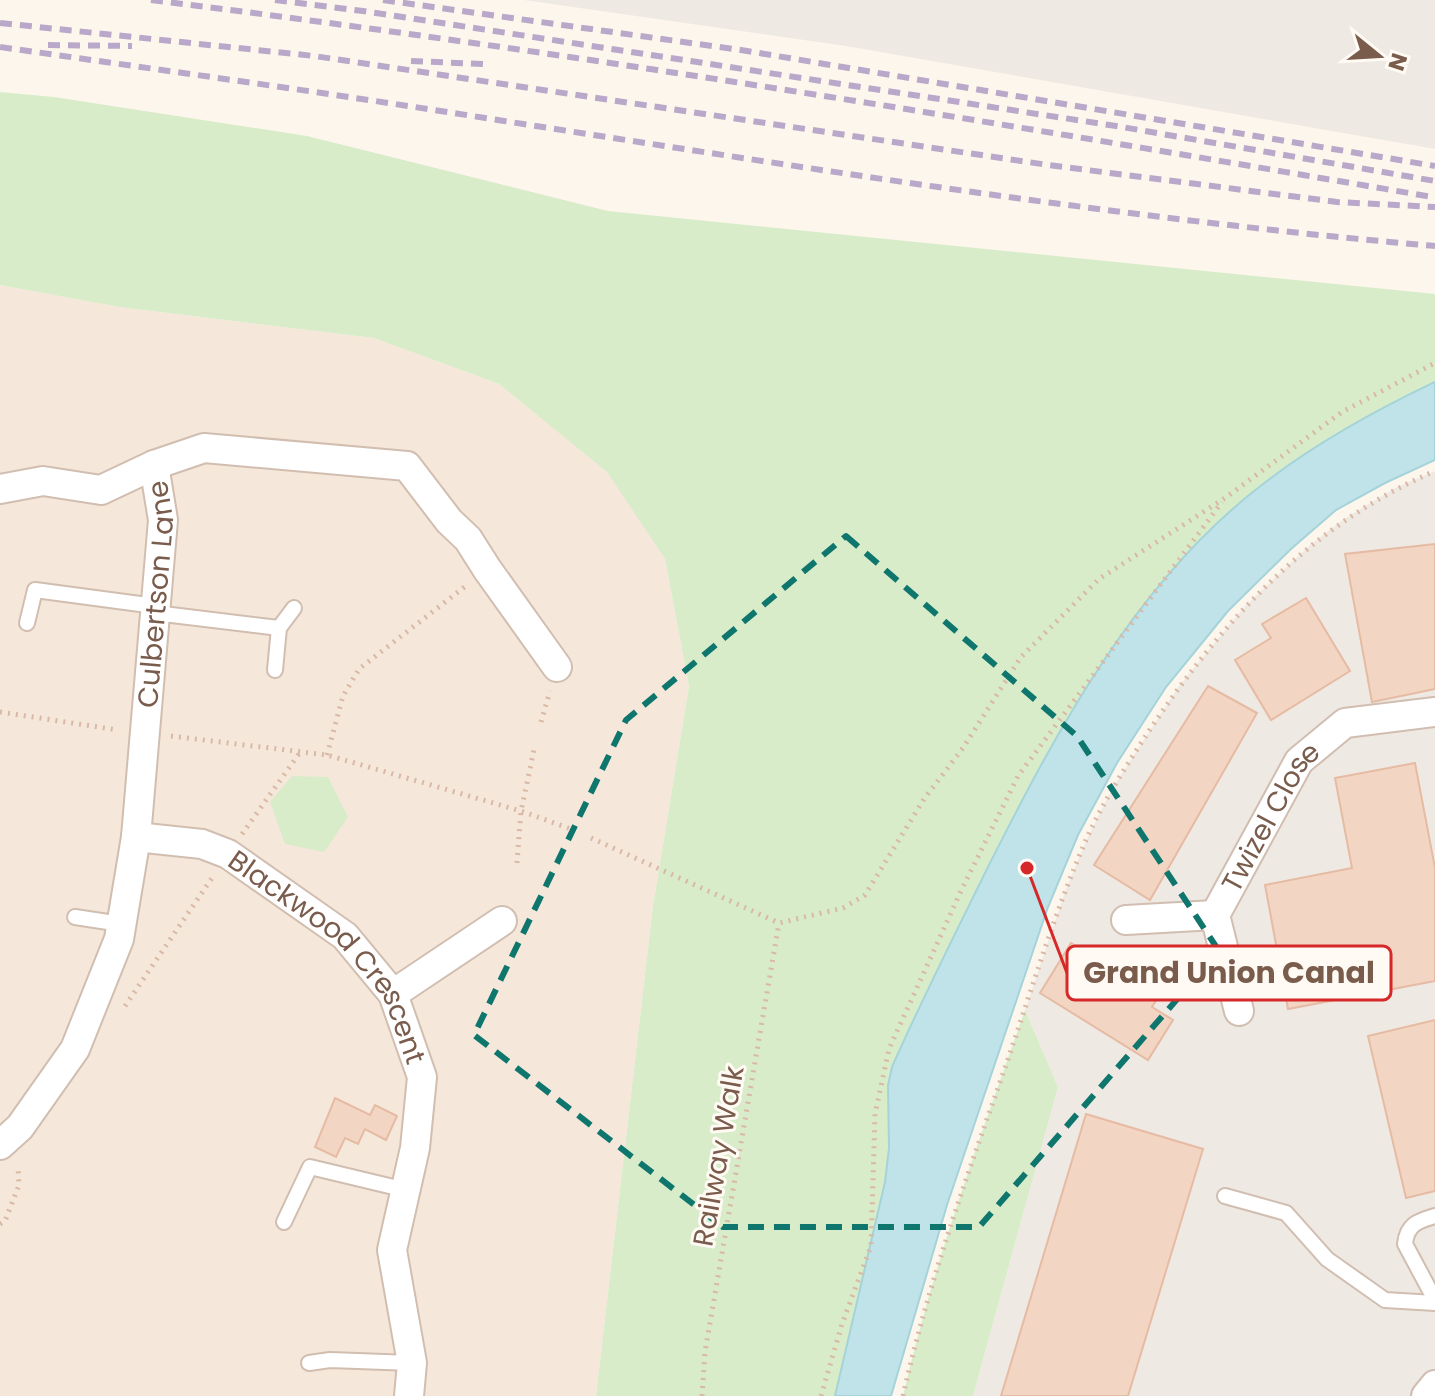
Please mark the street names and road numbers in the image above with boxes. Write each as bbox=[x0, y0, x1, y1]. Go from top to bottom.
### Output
street label: Culbertson Lane bbox=[128, 478, 183, 709]
street label: Twizel Close bbox=[1212, 733, 1328, 899]
street label: Blackwood Crescent bbox=[220, 841, 435, 1069]
street label: Railway Walk bbox=[683, 1062, 754, 1249]

